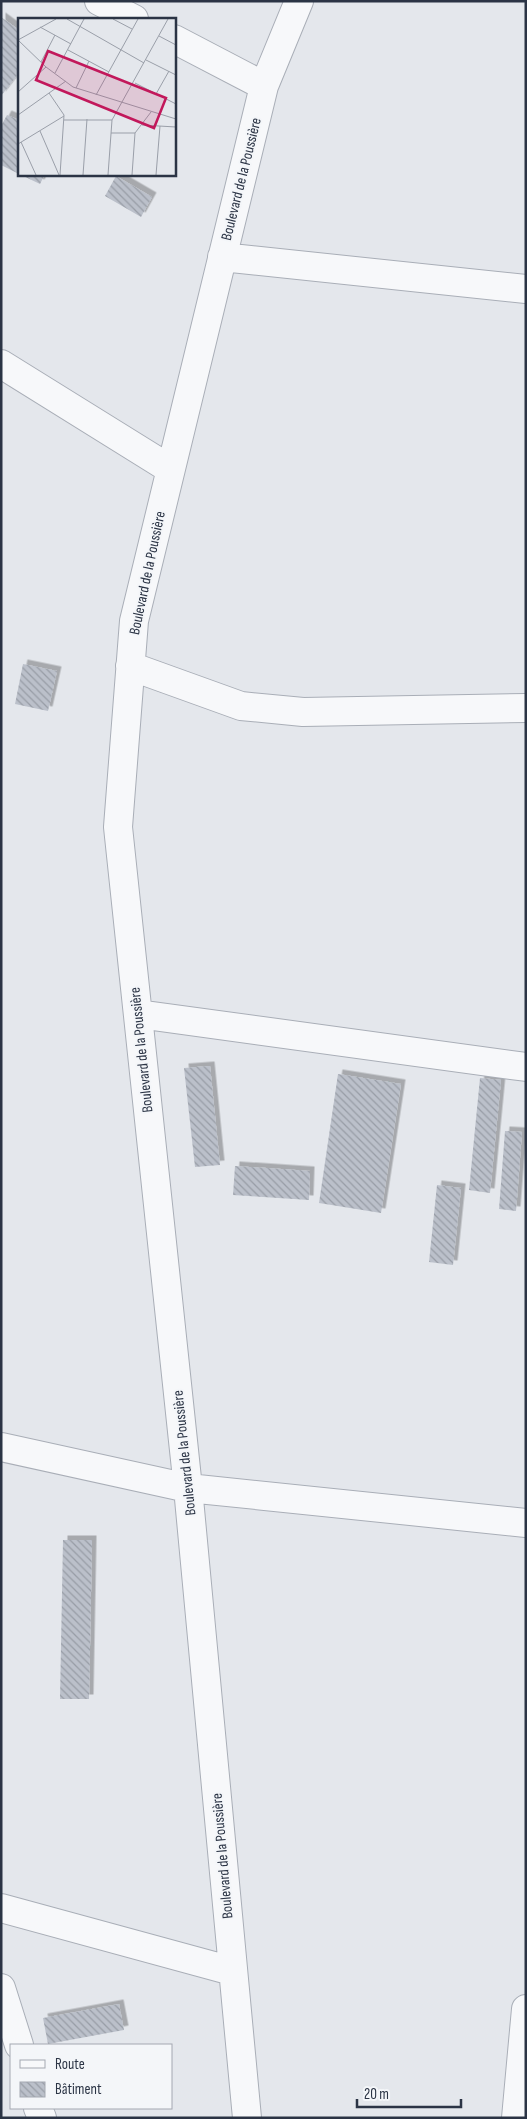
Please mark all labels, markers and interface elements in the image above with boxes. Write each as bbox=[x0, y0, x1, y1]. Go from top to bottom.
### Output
inset map bbox=[18, 18, 175, 175]
street label: Boulevard de la Poussière bbox=[217, 116, 266, 243]
street label: Boulevard de la Poussière bbox=[125, 510, 170, 637]
street label: Boulevard de la Poussière bbox=[125, 986, 158, 1114]
street label: Boulevard de la Poussière bbox=[168, 1389, 201, 1517]
street label: Boulevard de la Poussière bbox=[208, 1792, 237, 1920]
legend bbox=[10, 2044, 172, 2109]
text: Route bbox=[55, 2055, 85, 2074]
scale bar bbox=[357, 2076, 461, 2108]
text: Bâtiment bbox=[55, 2080, 102, 2099]
text: 20 m bbox=[364, 2085, 389, 2104]

